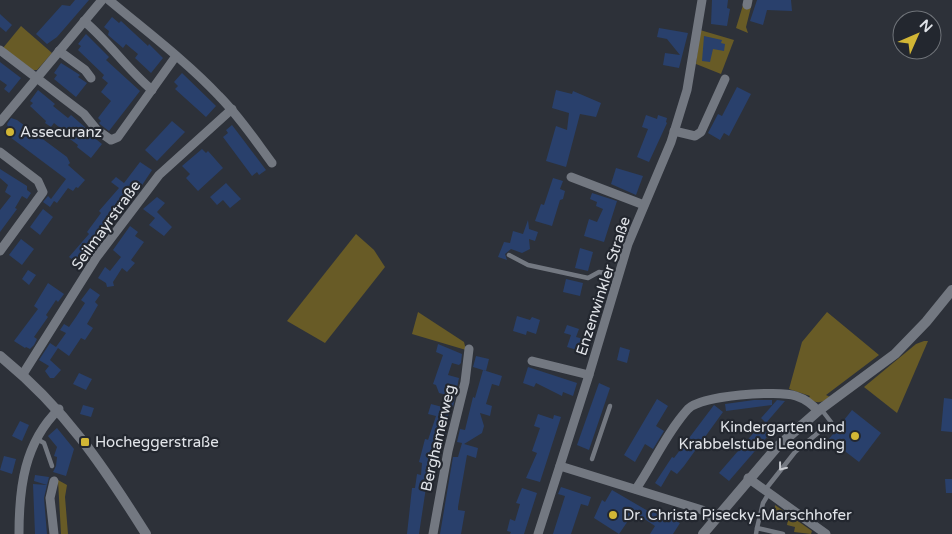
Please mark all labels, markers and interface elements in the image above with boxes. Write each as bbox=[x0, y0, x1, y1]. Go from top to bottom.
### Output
north arrow bbox=[892, 10, 942, 60]
text: N bbox=[916, 16, 936, 36]
place label: Assecuranz bbox=[20, 123, 102, 141]
marker: Assecuranz bbox=[4, 126, 16, 138]
street label: Seilmayrstraße bbox=[68, 177, 144, 273]
street label: Enzenwinkler Straße bbox=[572, 214, 634, 358]
street label: Berghamerweg bbox=[417, 383, 459, 493]
place label: Kindergarten und Krabbelstube Leonding bbox=[679, 418, 845, 453]
marker: Kindergarten und Krabbelstube Leonding bbox=[849, 430, 861, 442]
place label: Hocheggerstraße bbox=[95, 433, 219, 451]
marker: Hocheggerstraße bbox=[79, 436, 91, 448]
one-way arrow bbox=[780, 461, 788, 470]
place label: Dr. Christa Pisecky-Marschhofer bbox=[623, 506, 852, 524]
marker: Dr. Christa Pisecky-Marschhofer bbox=[607, 509, 619, 521]

